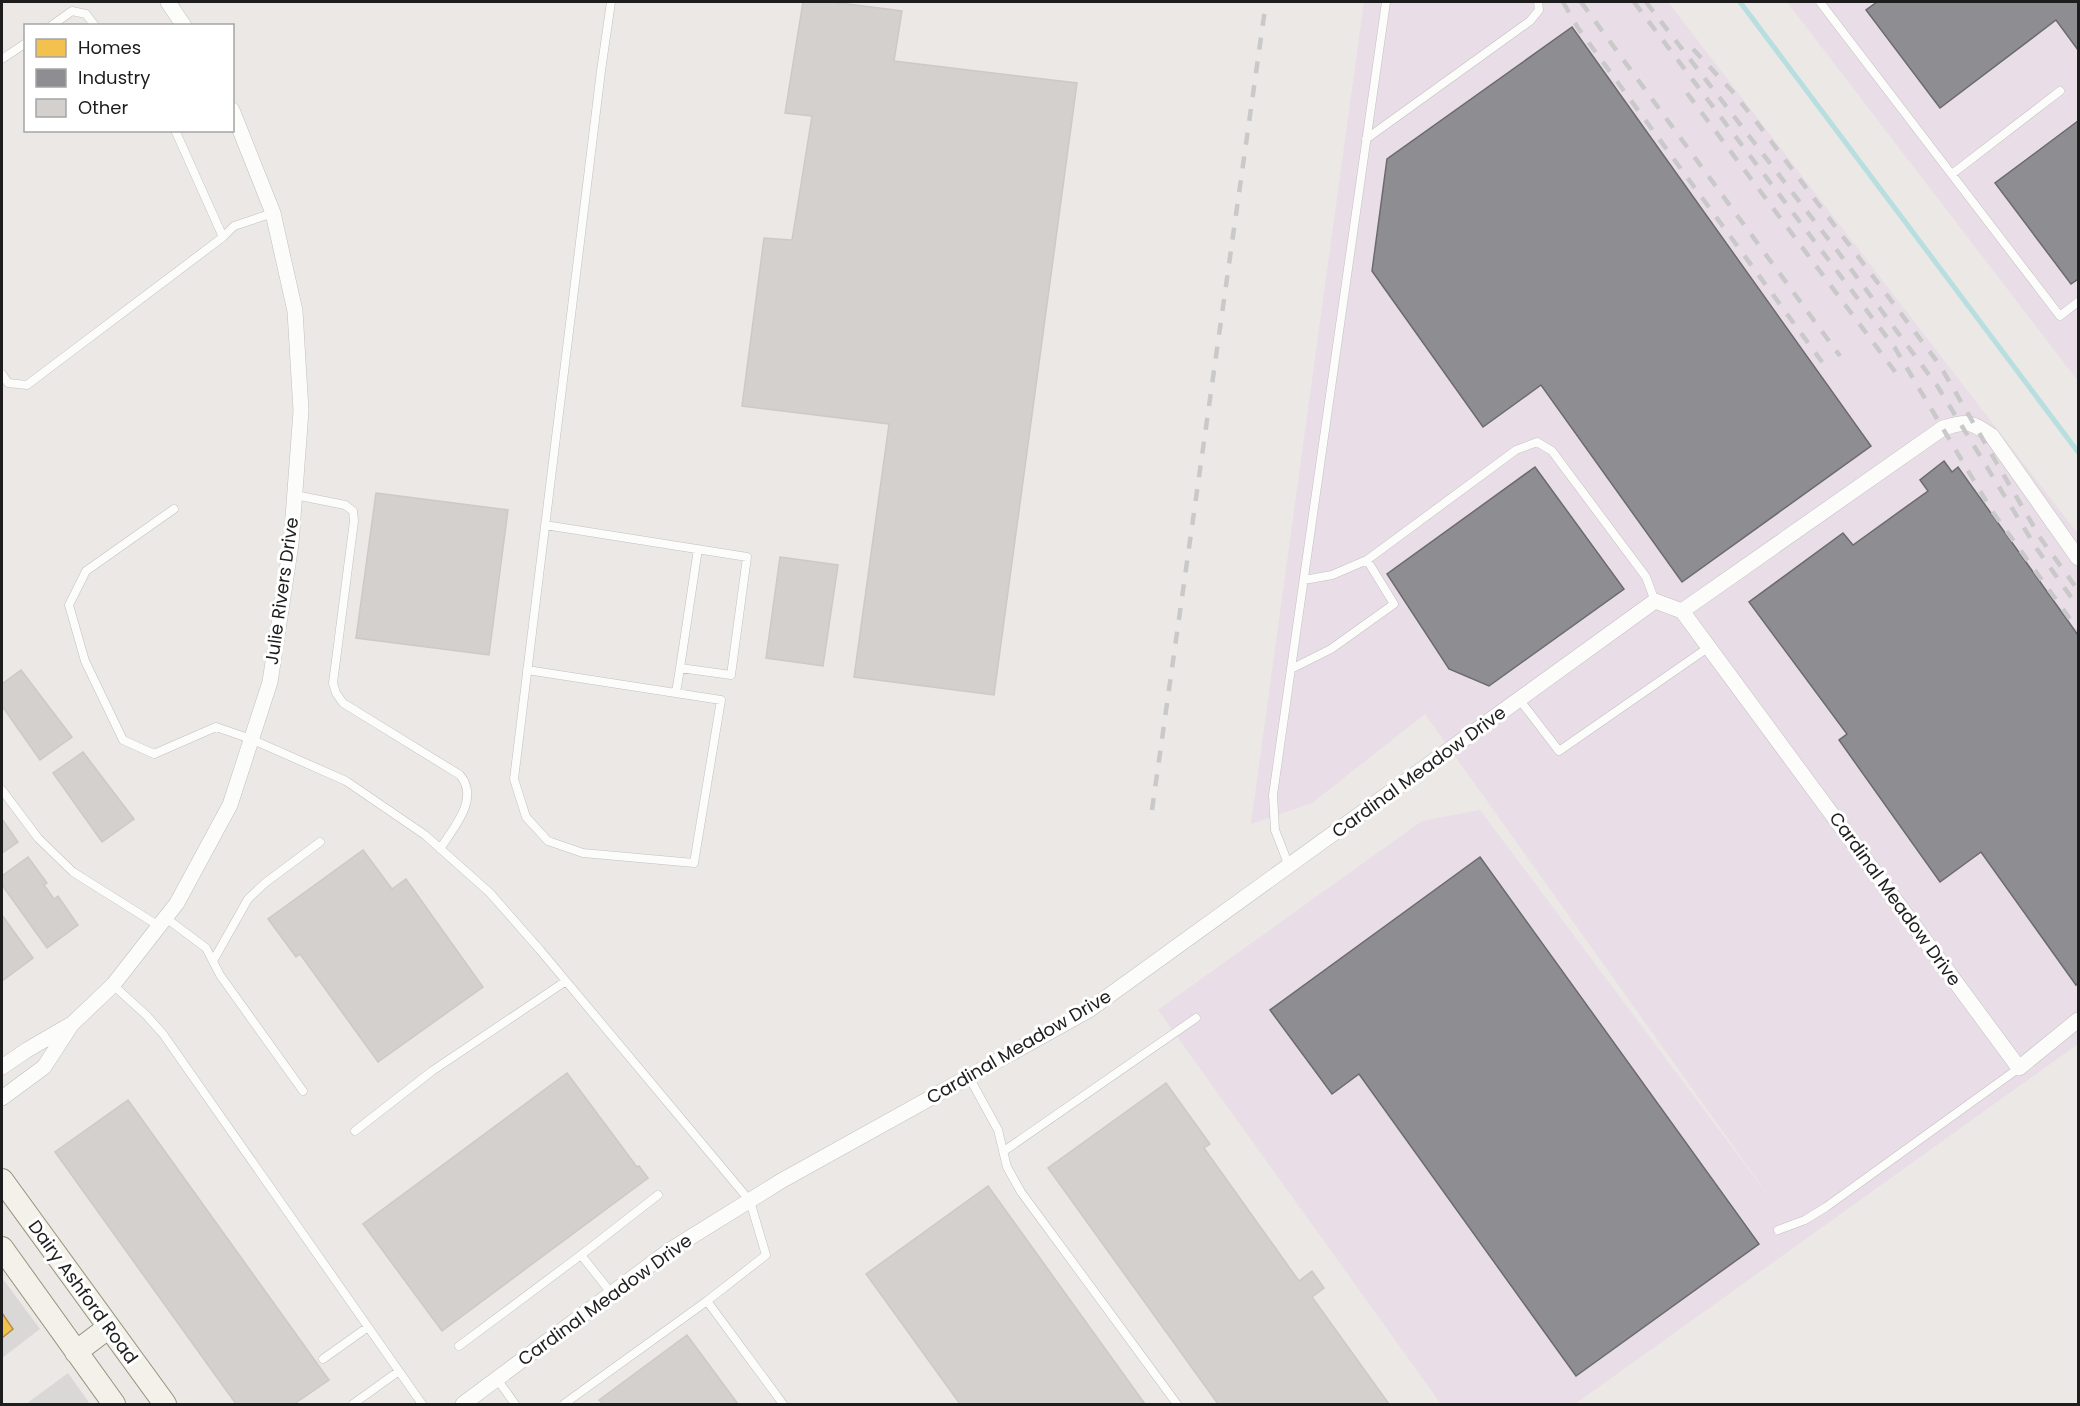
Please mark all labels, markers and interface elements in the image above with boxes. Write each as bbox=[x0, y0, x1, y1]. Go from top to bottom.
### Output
legend bbox=[24, 24, 234, 132]
text: Homes bbox=[78, 35, 141, 60]
text: Industry bbox=[78, 65, 150, 90]
text: Other bbox=[78, 95, 128, 120]
street label: Julie Rivers Drive bbox=[259, 516, 304, 666]
street label: Cardinal Meadow Drive bbox=[1327, 700, 1511, 843]
street label: Cardinal Meadow Drive bbox=[1824, 807, 1967, 991]
street label: Cardinal Meadow Drive bbox=[922, 983, 1116, 1110]
street label: Dairy Ashford Road bbox=[23, 1215, 144, 1369]
street label: Cardinal Meadow Drive bbox=[513, 1228, 697, 1371]

